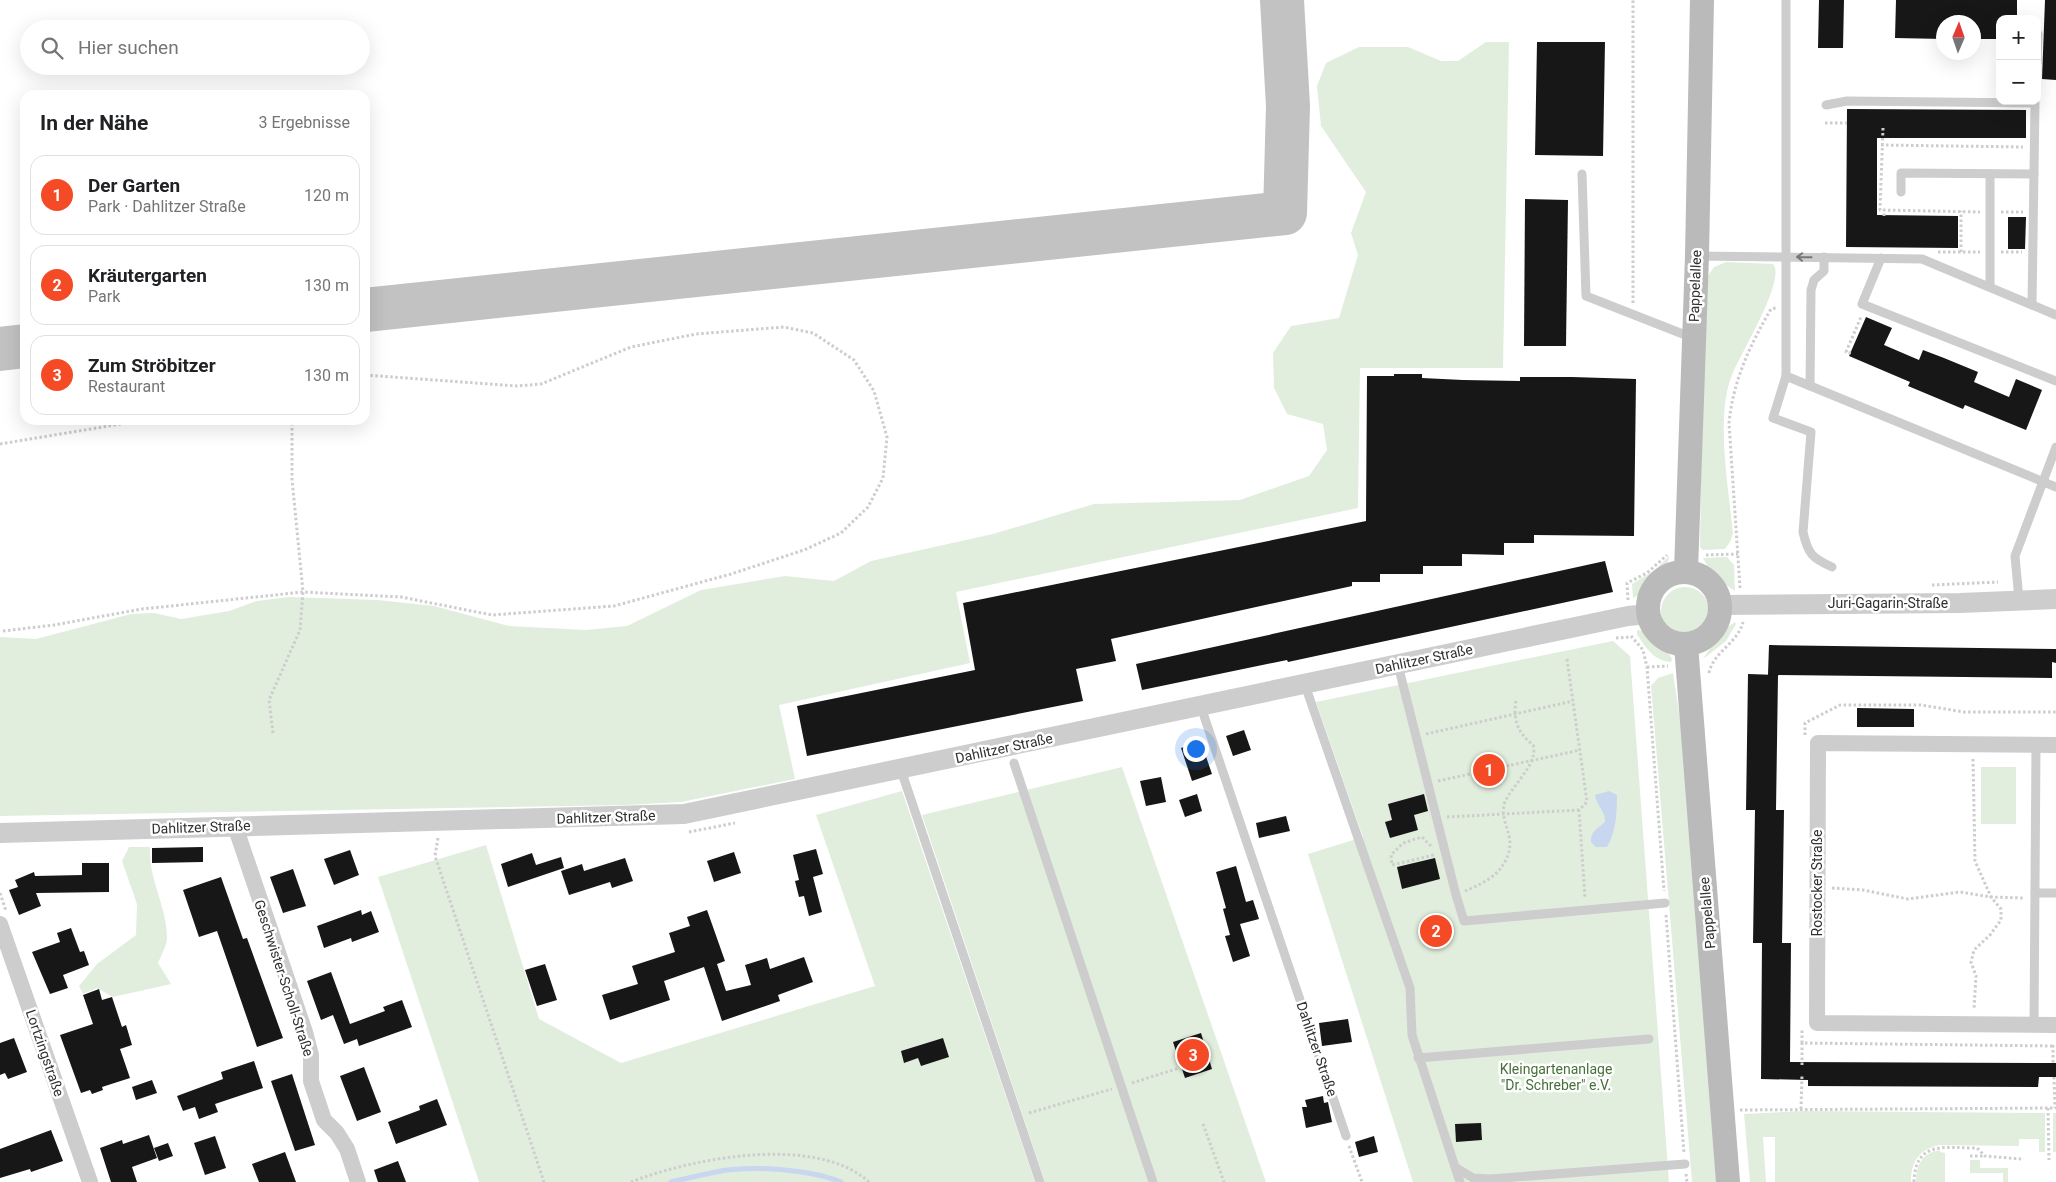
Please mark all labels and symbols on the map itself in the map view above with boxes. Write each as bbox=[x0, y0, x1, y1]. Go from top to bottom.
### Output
north arrow bbox=[1936, 15, 1981, 60]
street label: Pappelallee bbox=[1686, 250, 1704, 322]
one-way arrow bbox=[1797, 252, 1813, 262]
street label: Juri-Gagarin-Straße bbox=[1828, 595, 1948, 611]
street label: Dahlitzer Straße bbox=[1374, 641, 1474, 677]
street label: Dahlitzer Straße bbox=[954, 730, 1054, 766]
your location bbox=[1183, 736, 1209, 762]
pin: 1 bbox=[1473, 751, 1505, 789]
street label: Dahlitzer Straße bbox=[556, 807, 656, 827]
street label: Dahlitzer Straße bbox=[151, 817, 251, 837]
street label: Rostocker Straße bbox=[1809, 830, 1825, 936]
street label: Pappelallee bbox=[1696, 876, 1718, 950]
street label: Geschwister-Scholl-Straße bbox=[251, 898, 317, 1058]
pin: 2 bbox=[1420, 912, 1452, 950]
street label: Dahlitzer Straße bbox=[1293, 1000, 1341, 1098]
street label: Lortzingstraße bbox=[23, 1007, 67, 1099]
pin: 3 bbox=[1177, 1036, 1209, 1074]
park label: Kleingartenanlage "Dr. Schreber" e.V. bbox=[1500, 1061, 1612, 1093]

